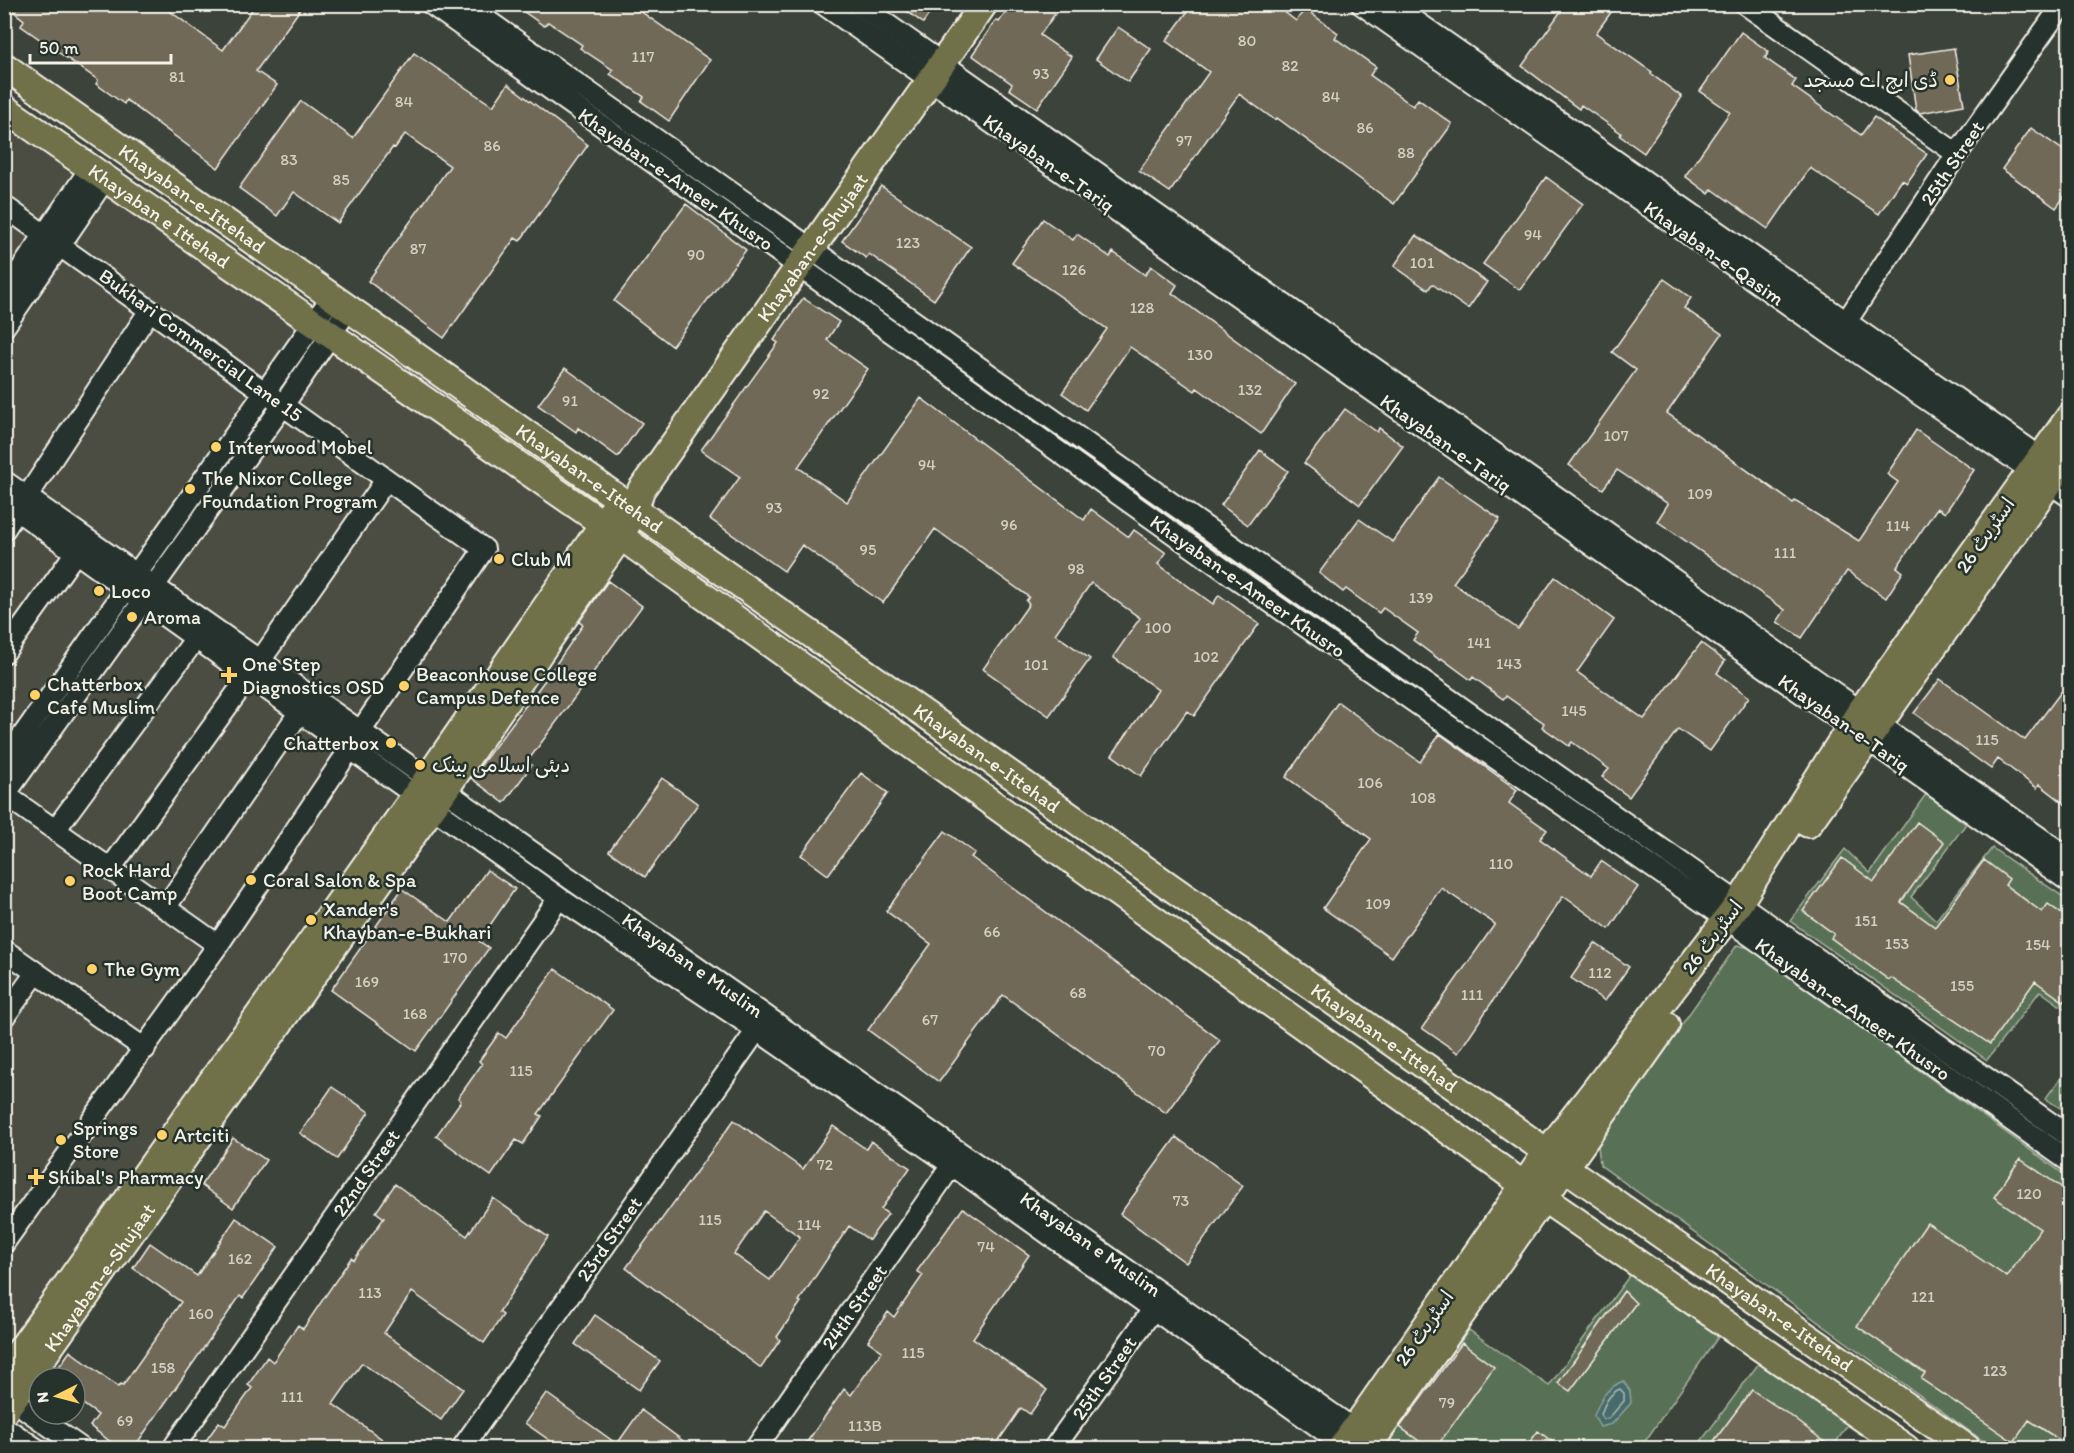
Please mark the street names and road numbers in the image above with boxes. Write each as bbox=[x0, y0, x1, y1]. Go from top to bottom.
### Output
street label: Khayaban-e-Ameer Khusro bbox=[574, 102, 778, 256]
street label: Khayaban-e-Tariq bbox=[979, 109, 1119, 217]
street label: 25th Street bbox=[1915, 116, 1989, 210]
street label: Khayaban-e-Ittehad bbox=[114, 138, 270, 258]
street label: Khayaban e Ittehad bbox=[84, 158, 235, 273]
street label: Khayaban-e-Shujaat bbox=[752, 168, 873, 326]
street label: Khayaban-e-Qasim bbox=[1639, 196, 1789, 311]
street label: Bukhari Commercial Lane 15 bbox=[95, 263, 307, 427]
street label: Khayaban-e-Tariq bbox=[1376, 389, 1516, 497]
street label: Khayaban-e-Ittehad bbox=[511, 418, 668, 538]
street label: اسٹریٹ 26 bbox=[1950, 493, 2020, 577]
street label: Khayaban-e-Ameer Khusro bbox=[1146, 509, 1350, 663]
street label: Khayaban-e-Tariq bbox=[1774, 669, 1914, 777]
street label: Khayaban-e-Ittehad bbox=[909, 698, 1065, 818]
street label: اسٹریٹ 26 bbox=[1676, 895, 1748, 979]
street label: Khayaban e Muslim bbox=[618, 907, 768, 1023]
street label: Khayaban-e-Ameer Khusro bbox=[1751, 932, 1955, 1086]
street label: Khayaban-e-Ittehad bbox=[1306, 978, 1463, 1098]
street label: 22nd Street bbox=[327, 1124, 405, 1221]
street label: Khayaban e Muslim bbox=[1016, 1186, 1166, 1302]
street label: 23rd Street bbox=[571, 1192, 647, 1286]
street label: Khayaban-e-Shujaat bbox=[39, 1198, 160, 1356]
street label: Khayaban-e-Ittehad bbox=[1701, 1257, 1858, 1377]
street label: 24th Street bbox=[816, 1260, 892, 1354]
street label: اسٹریٹ 26 bbox=[1389, 1286, 1459, 1370]
street label: 25th Street bbox=[1066, 1331, 1142, 1424]

